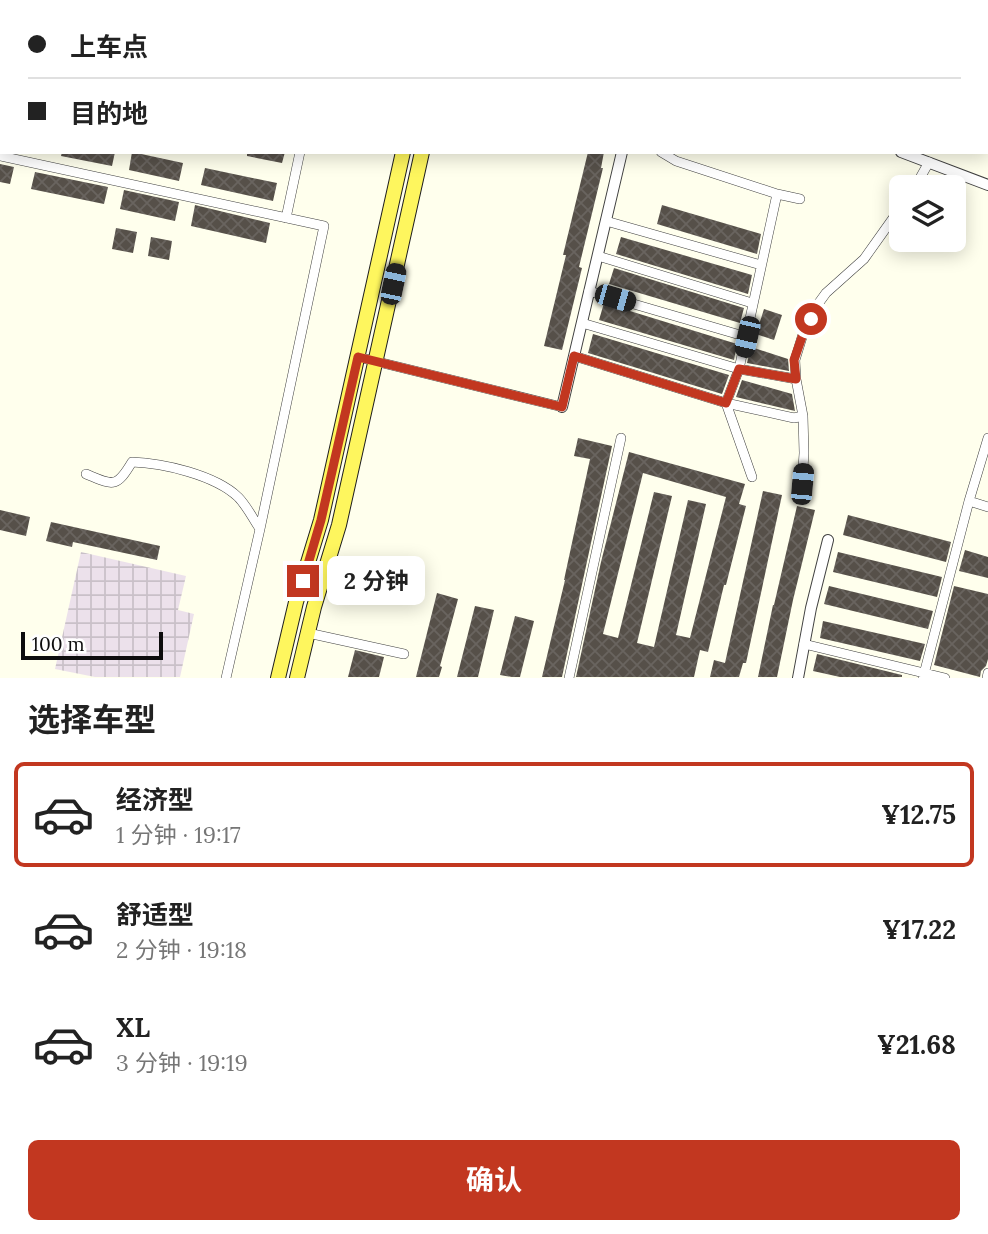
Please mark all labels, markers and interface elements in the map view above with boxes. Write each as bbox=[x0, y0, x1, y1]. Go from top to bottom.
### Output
text: 上车点 bbox=[70, 30, 148, 63]
text: 目的地 bbox=[70, 97, 148, 130]
map controls bbox=[889, 175, 966, 252]
button: layers bbox=[889, 175, 966, 252]
car bbox=[379, 261, 408, 307]
car bbox=[592, 282, 639, 314]
route start bbox=[795, 303, 827, 335]
car bbox=[733, 314, 762, 360]
car bbox=[790, 462, 815, 506]
callout: 2 分钟 bbox=[328, 556, 426, 606]
route end bbox=[287, 565, 319, 597]
text: 2 分钟 bbox=[344, 566, 408, 595]
scale bar bbox=[21, 628, 163, 660]
text: 100 m bbox=[32, 632, 85, 656]
text: 选择车型 bbox=[28, 699, 156, 740]
icon: car bbox=[32, 783, 95, 846]
text: 经济型 bbox=[116, 783, 194, 816]
text: ¥12.75 bbox=[881, 798, 956, 831]
text: 1 分钟 · 19:17 bbox=[116, 820, 241, 849]
icon: car bbox=[32, 898, 95, 961]
text: 舒适型 bbox=[116, 898, 194, 931]
text: ¥17.22 bbox=[882, 913, 956, 946]
text: 2 分钟 · 19:18 bbox=[116, 935, 247, 964]
text: XL bbox=[116, 1011, 150, 1044]
icon: car bbox=[32, 1013, 95, 1076]
text: ¥21.68 bbox=[877, 1028, 956, 1061]
text: 3 分钟 · 19:19 bbox=[116, 1048, 248, 1077]
button: 确认 bbox=[28, 1140, 960, 1220]

